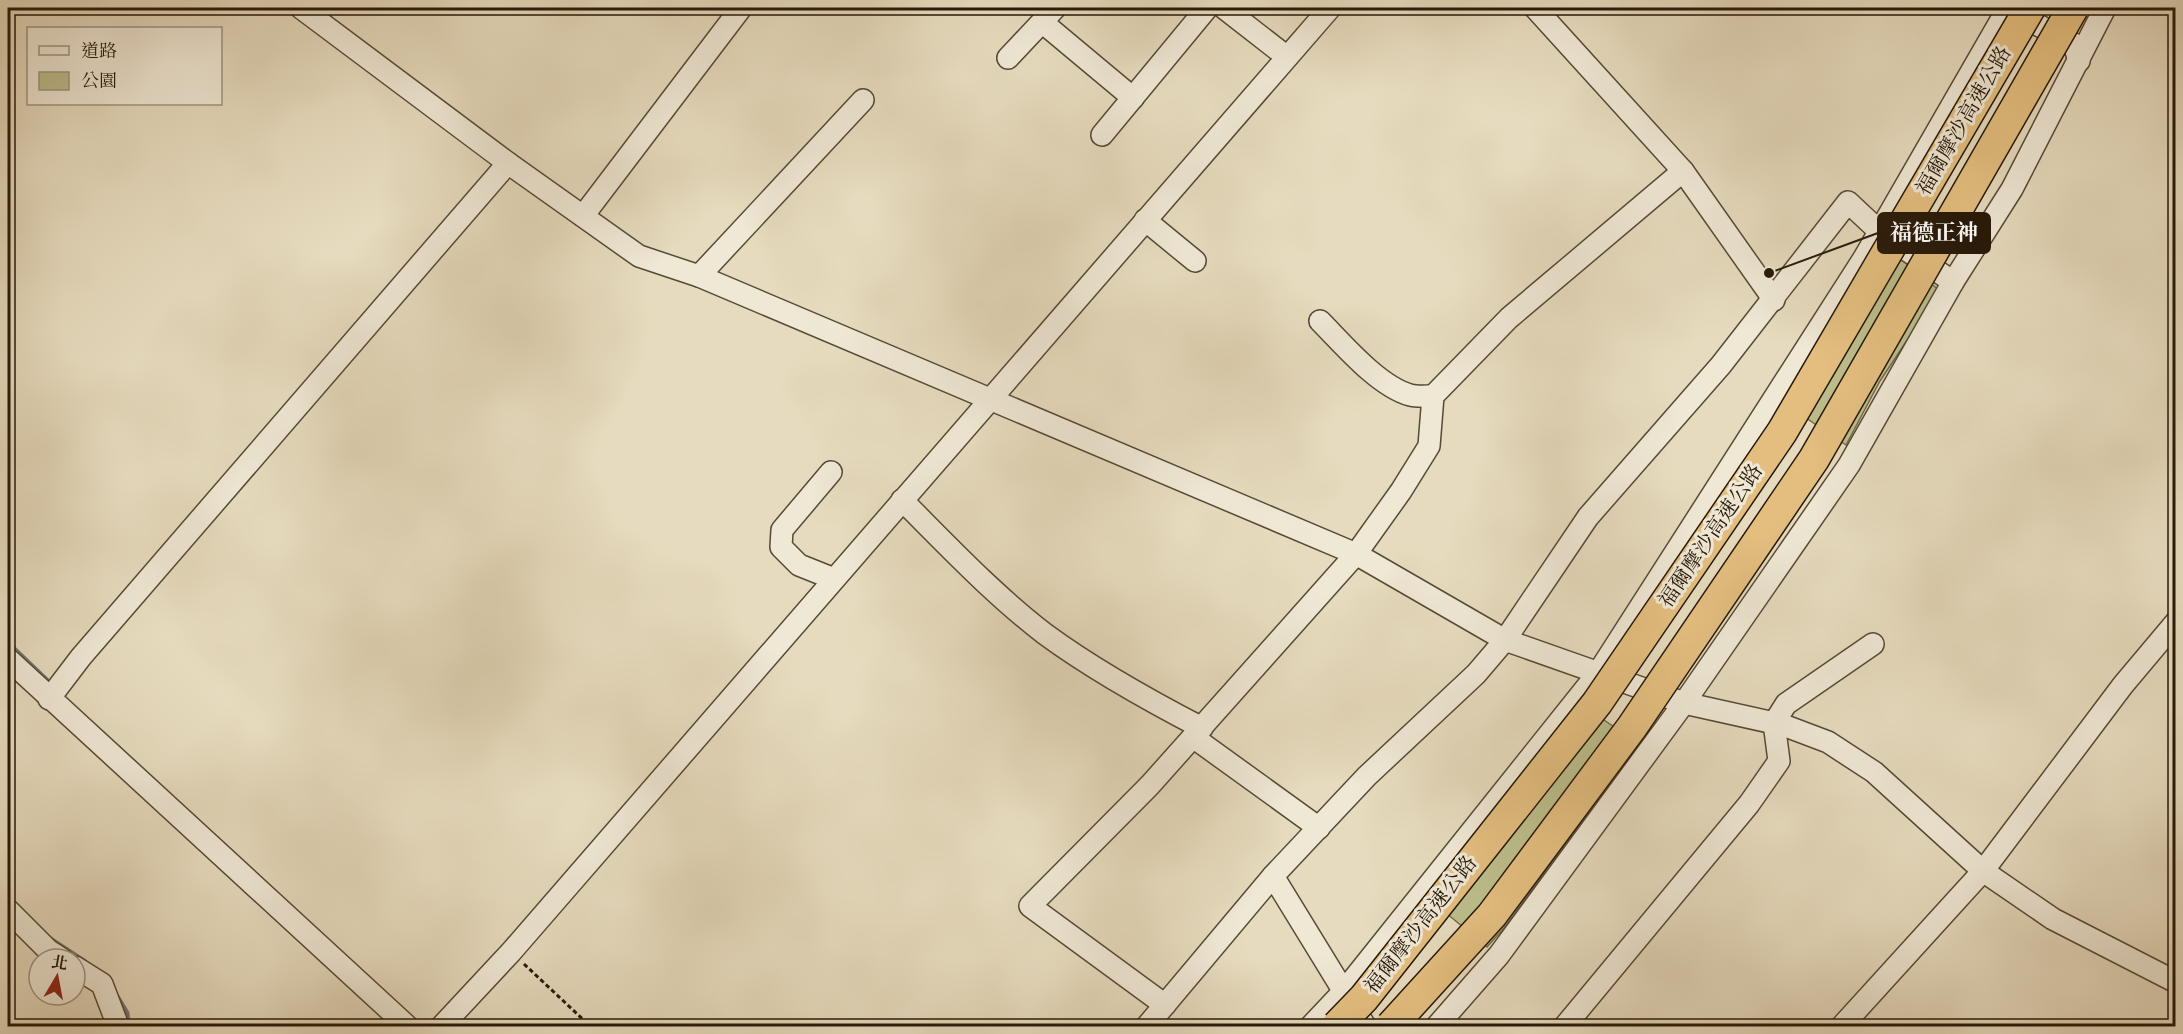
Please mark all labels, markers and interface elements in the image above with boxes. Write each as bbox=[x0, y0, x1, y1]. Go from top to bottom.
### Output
legend bbox=[27, 27, 222, 105]
text: 道路 bbox=[81, 40, 117, 63]
street label: 福爾摩沙高速公路 bbox=[1911, 42, 2017, 200]
text: 公園 bbox=[81, 70, 117, 93]
callout: 福德正神 bbox=[1878, 213, 1990, 253]
text: 福德正神 bbox=[1890, 220, 1978, 247]
street label: 福爾摩沙高速公路 bbox=[1653, 459, 1769, 613]
street label: 福爾摩沙高速公路 bbox=[1359, 851, 1483, 999]
north arrow bbox=[27, 947, 87, 1007]
text: 北 bbox=[50, 952, 69, 974]

